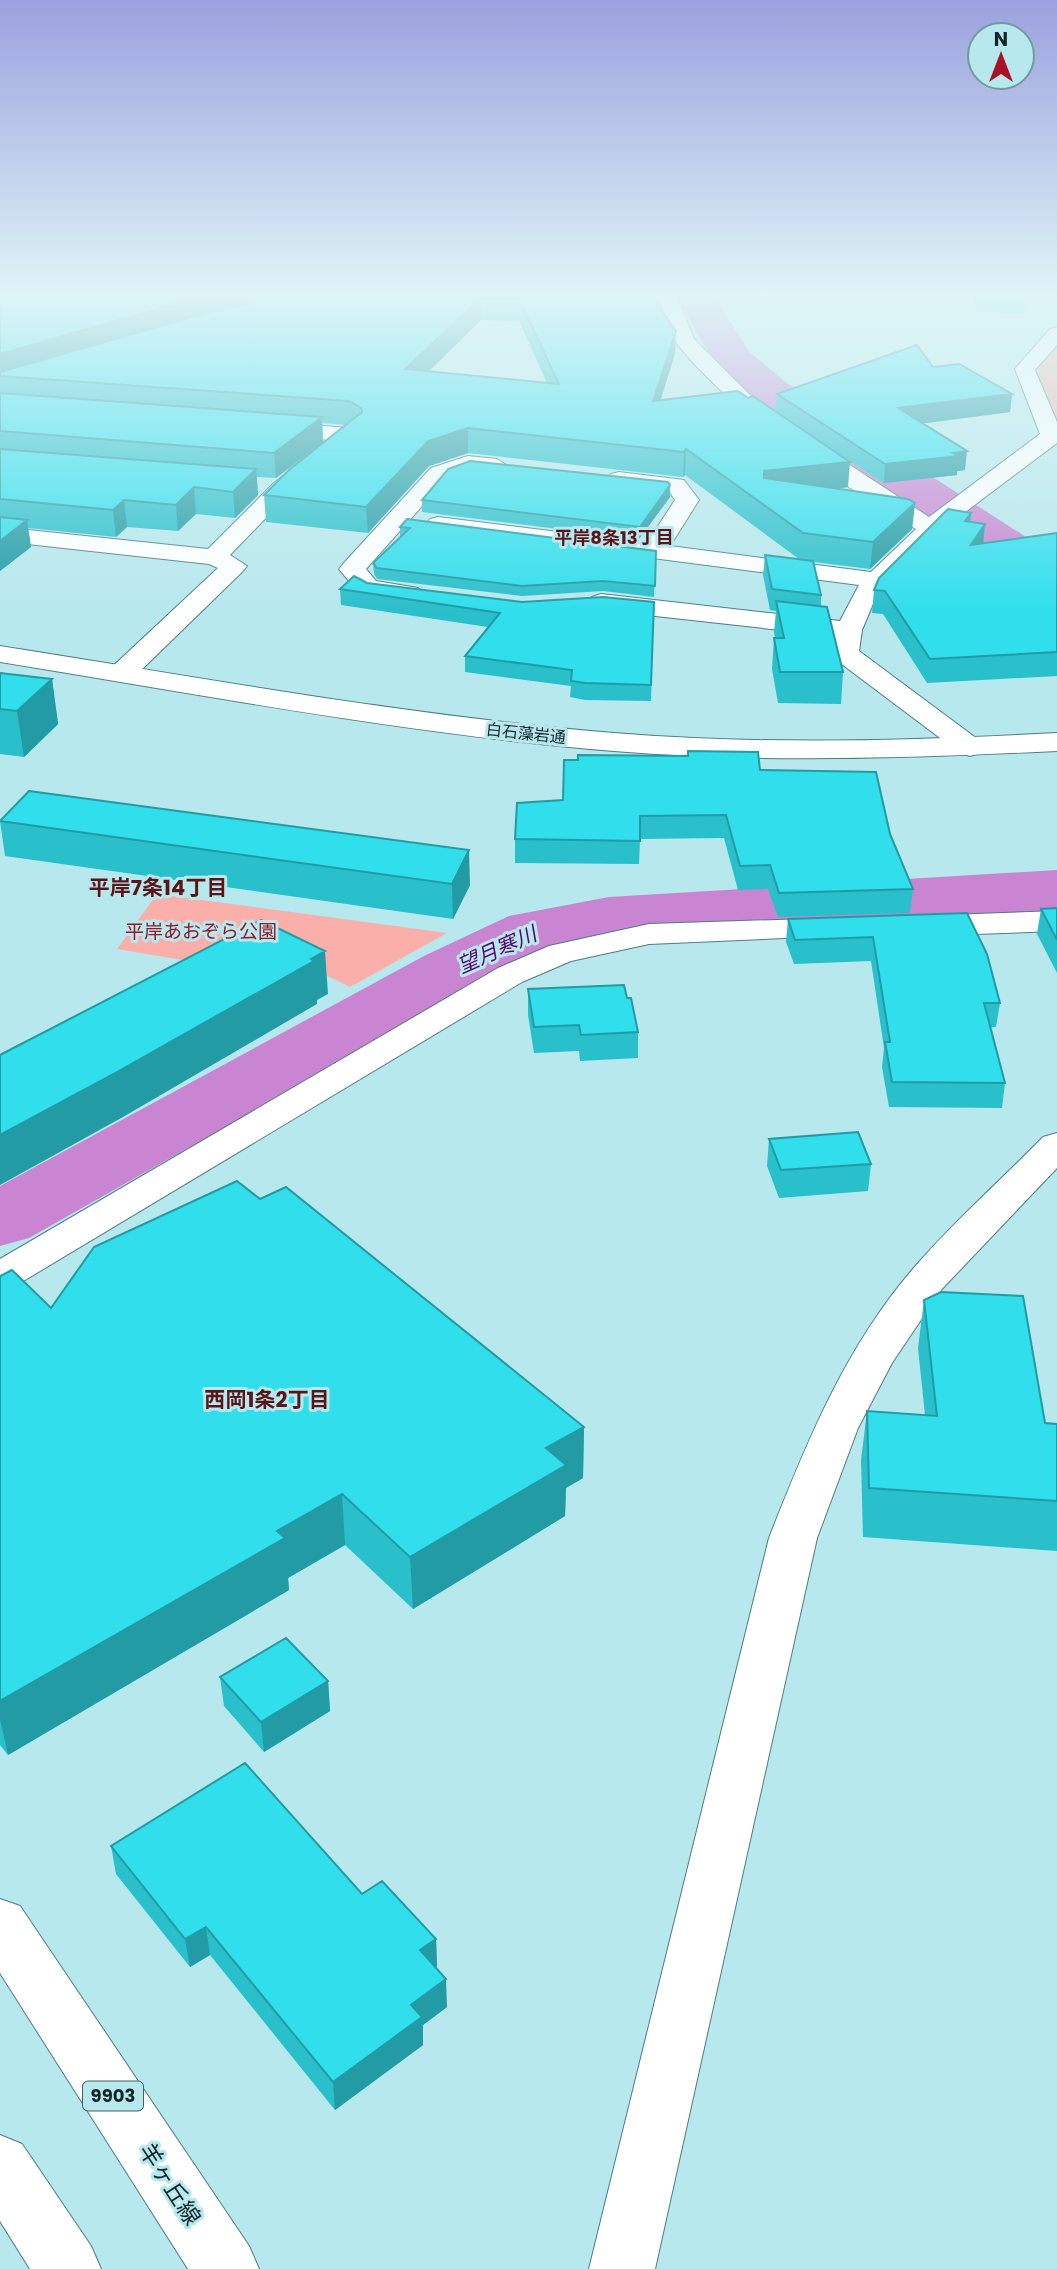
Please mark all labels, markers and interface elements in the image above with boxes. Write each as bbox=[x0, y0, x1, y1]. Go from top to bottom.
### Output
north arrow bbox=[966, 21, 1036, 91]
text: N bbox=[994, 26, 1008, 53]
district label: 平岸8条13丁目 bbox=[554, 525, 674, 550]
street label: 白石藻岩通 bbox=[485, 718, 567, 749]
district label: 平岸7条14丁目 bbox=[89, 873, 227, 902]
park label: 平岸あおぞら公園 bbox=[125, 918, 277, 945]
water label: 望月寒川 bbox=[453, 918, 543, 980]
district label: 西岡1条2丁目 bbox=[205, 1385, 329, 1414]
road number: 9903 bbox=[83, 2082, 143, 2110]
street label: 羊ヶ丘線 bbox=[132, 2137, 208, 2231]

